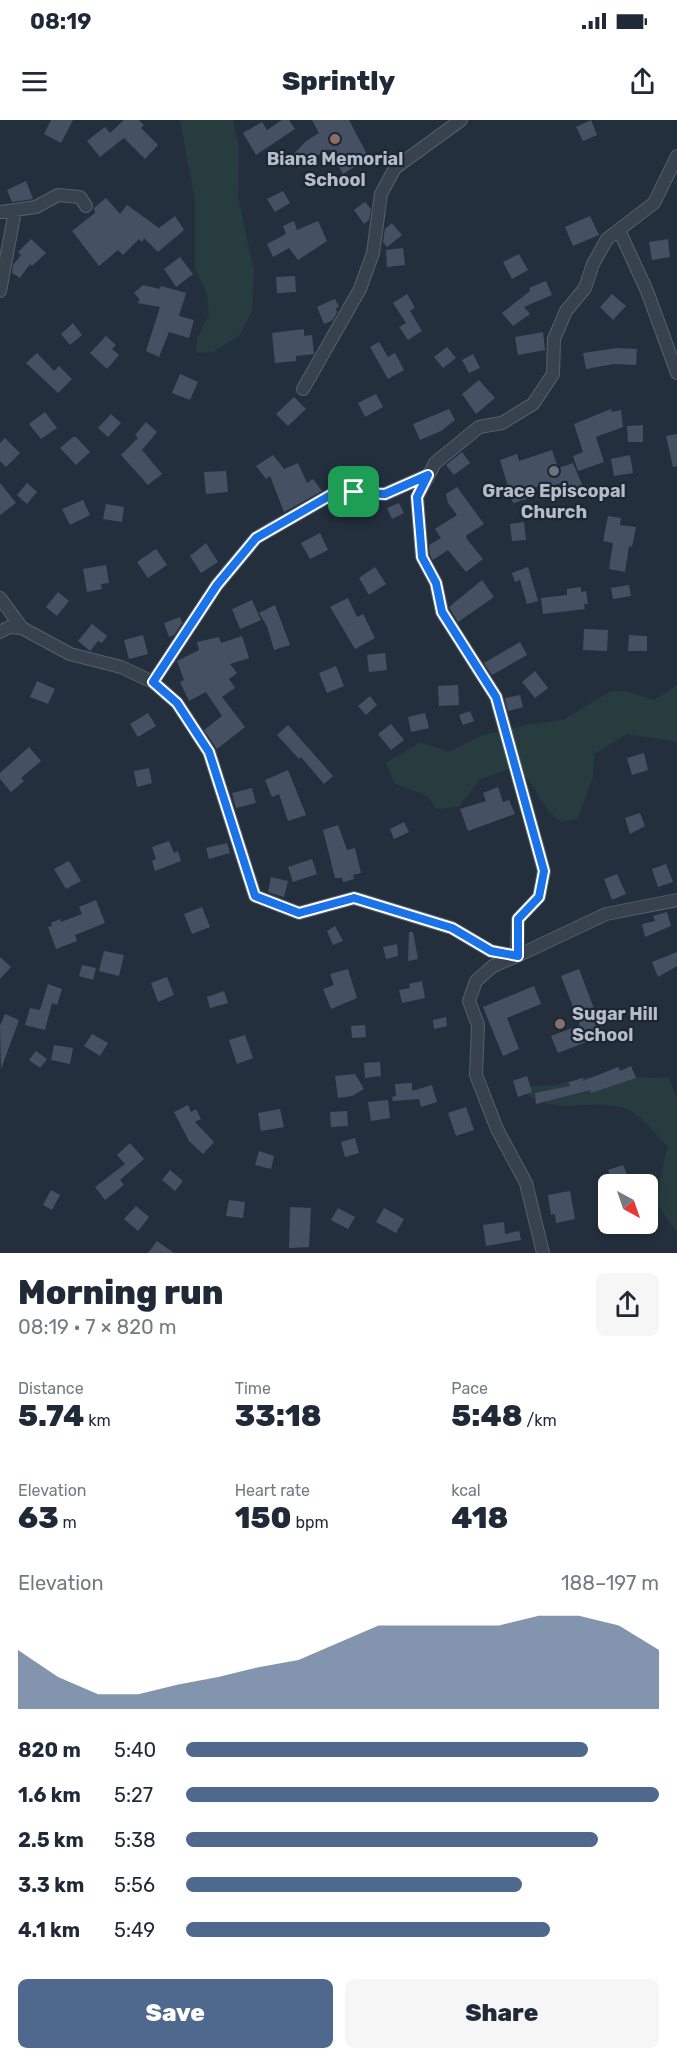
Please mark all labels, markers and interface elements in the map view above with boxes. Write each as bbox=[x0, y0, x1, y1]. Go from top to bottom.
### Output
text: 08:19 bbox=[30, 8, 91, 35]
icon: menu bbox=[18, 65, 51, 98]
text: Sprintly bbox=[282, 65, 395, 97]
icon: share bbox=[626, 65, 659, 98]
marker: Biana Memorial School bbox=[328, 132, 342, 146]
place label: Biana Memorial School bbox=[267, 148, 403, 191]
marker: Grace Episcopal Church bbox=[547, 464, 561, 478]
pin bbox=[328, 466, 379, 517]
icon: arrive bbox=[337, 475, 370, 508]
place label: Grace Episcopal Church bbox=[482, 480, 626, 523]
place label: Sugar Hill School bbox=[572, 1003, 658, 1046]
marker: Sugar Hill School bbox=[553, 1017, 567, 1031]
north arrow bbox=[598, 1174, 658, 1234]
map controls bbox=[598, 1174, 658, 1234]
text: Morning run bbox=[18, 1273, 223, 1312]
button: share bbox=[596, 1273, 659, 1336]
text: 08:19 · 7 × 820 m bbox=[18, 1315, 176, 1339]
text: Distance bbox=[18, 1379, 84, 1398]
text: Time bbox=[235, 1379, 271, 1398]
text: Pace bbox=[451, 1379, 488, 1398]
text: 5.74 bbox=[18, 1398, 84, 1434]
text: 33:18 bbox=[235, 1398, 322, 1434]
text: 5:48 bbox=[451, 1398, 523, 1434]
text: km bbox=[84, 1411, 111, 1430]
text: /km bbox=[523, 1411, 557, 1430]
text: Elevation bbox=[18, 1481, 87, 1500]
text: Heart rate bbox=[235, 1481, 310, 1500]
text: kcal bbox=[451, 1481, 481, 1500]
text: 63 bbox=[18, 1500, 59, 1536]
text: 150 bbox=[235, 1500, 291, 1536]
text: 418 bbox=[451, 1500, 508, 1536]
text: m bbox=[59, 1513, 77, 1532]
text: bpm bbox=[291, 1513, 329, 1532]
text: Elevation bbox=[18, 1571, 104, 1595]
text: 188–197 m bbox=[561, 1571, 659, 1595]
text: 820 m bbox=[18, 1738, 81, 1762]
text: 5:40 bbox=[114, 1738, 156, 1762]
text: 1.6 km bbox=[18, 1783, 81, 1807]
text: 5:27 bbox=[114, 1783, 153, 1807]
text: 2.5 km bbox=[18, 1828, 84, 1852]
text: 5:38 bbox=[114, 1828, 156, 1852]
text: 3.3 km bbox=[18, 1873, 84, 1897]
text: 5:56 bbox=[114, 1873, 155, 1897]
text: 4.1 km bbox=[18, 1918, 80, 1942]
text: 5:49 bbox=[114, 1918, 155, 1942]
button: Save bbox=[18, 1979, 333, 2048]
button: Share bbox=[345, 1979, 659, 2048]

